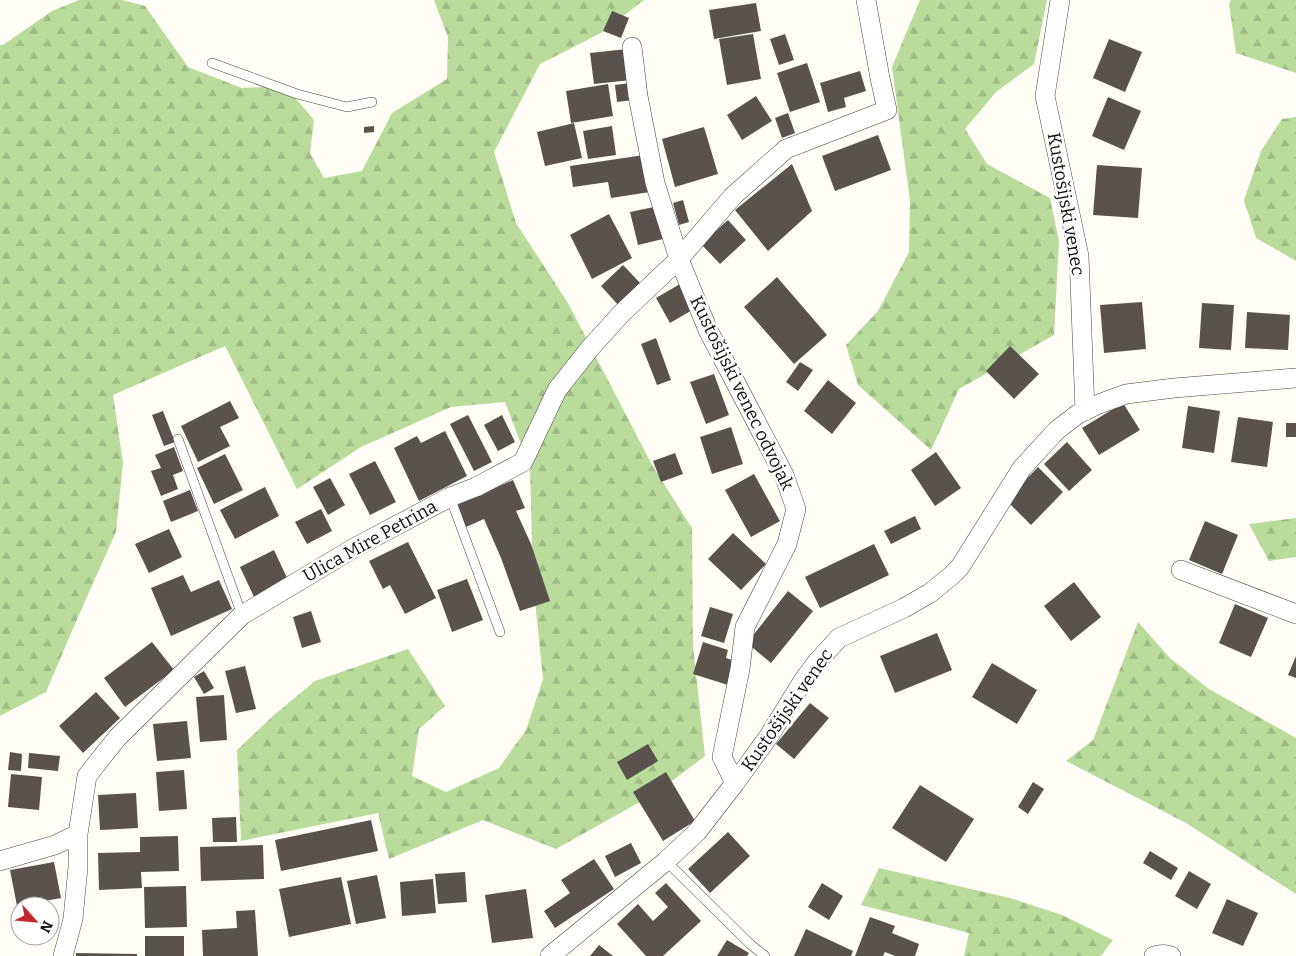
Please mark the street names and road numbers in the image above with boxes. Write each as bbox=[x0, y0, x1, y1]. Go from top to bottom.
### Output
street label: Kustošijski venec bbox=[1043, 131, 1089, 277]
street label: Kustošijski venec odvojak bbox=[685, 292, 799, 494]
street label: Ulica Mire Petrina bbox=[299, 495, 441, 587]
street label: Kustošijski venec bbox=[737, 644, 837, 776]

